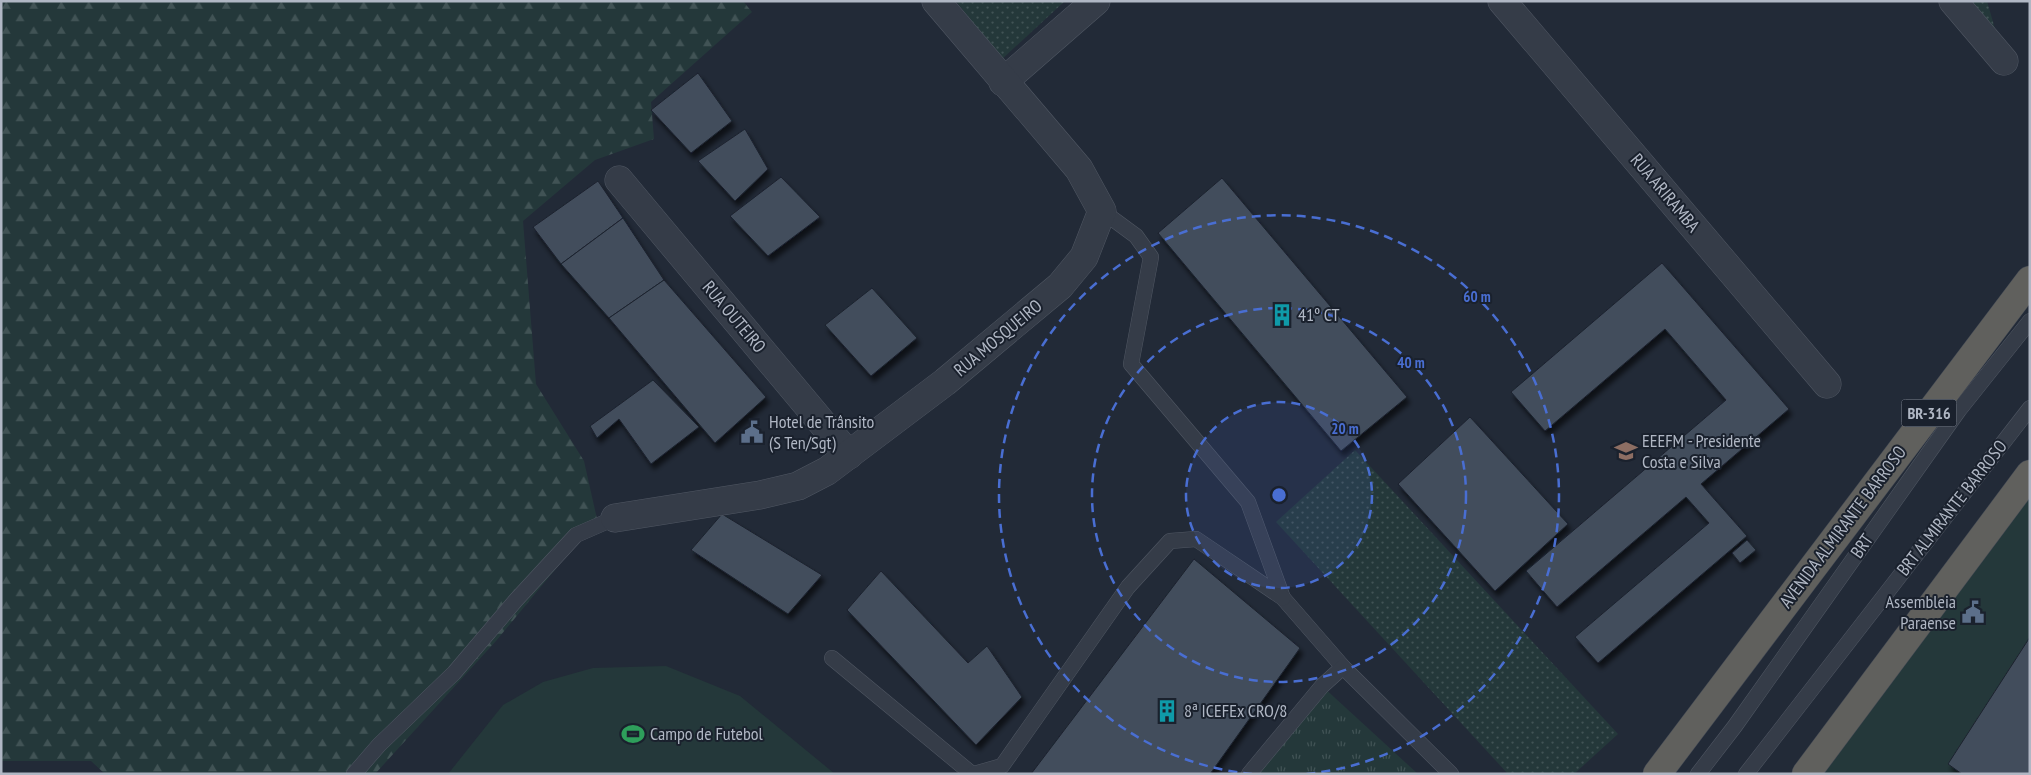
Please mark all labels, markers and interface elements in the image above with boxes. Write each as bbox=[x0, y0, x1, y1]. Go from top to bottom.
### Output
street label: RUA ARIRAMBA bbox=[1626, 149, 1705, 237]
street label: RUA OUTEIRO bbox=[698, 276, 771, 357]
text: 60 m bbox=[1463, 287, 1491, 306]
street label: RUA MOSQUEIRO bbox=[949, 294, 1047, 381]
building icon: 41º CT bbox=[1269, 302, 1295, 328]
place label: 41º CT bbox=[1298, 303, 1340, 326]
text: 40 m bbox=[1397, 353, 1425, 372]
road number: BR-316 bbox=[1902, 399, 1956, 426]
place label: Hotel de Trânsito (S Ten/Sgt) bbox=[769, 410, 875, 454]
public building icon: Hotel de Trânsito (S Ten/Sgt) bbox=[739, 419, 765, 445]
text: 20 m bbox=[1331, 419, 1359, 438]
place label: EEEFM - Presidente Costa e Silva bbox=[1642, 429, 1761, 473]
street label: BRT ALMIRANTE BARROSO bbox=[1891, 435, 2012, 580]
school or university icon: EEEFM - Presidente Costa e Silva bbox=[1613, 438, 1639, 464]
street label: AVENIDA ALMIRANTE BARROSO bbox=[1774, 441, 1911, 612]
centre of rings bbox=[1270, 486, 1288, 504]
street label: BRT bbox=[1845, 529, 1878, 562]
place label: Assembleia Paraense bbox=[1886, 590, 1956, 634]
public building icon: Assembleia Paraense bbox=[1960, 599, 1986, 625]
building icon: 8ª ICEFEx CRO/8 bbox=[1154, 698, 1180, 724]
place label: 8ª ICEFEx CRO/8 bbox=[1184, 699, 1287, 722]
sports icon: Campo de Futebol bbox=[620, 721, 646, 747]
place label: Campo de Futebol bbox=[650, 722, 763, 745]

